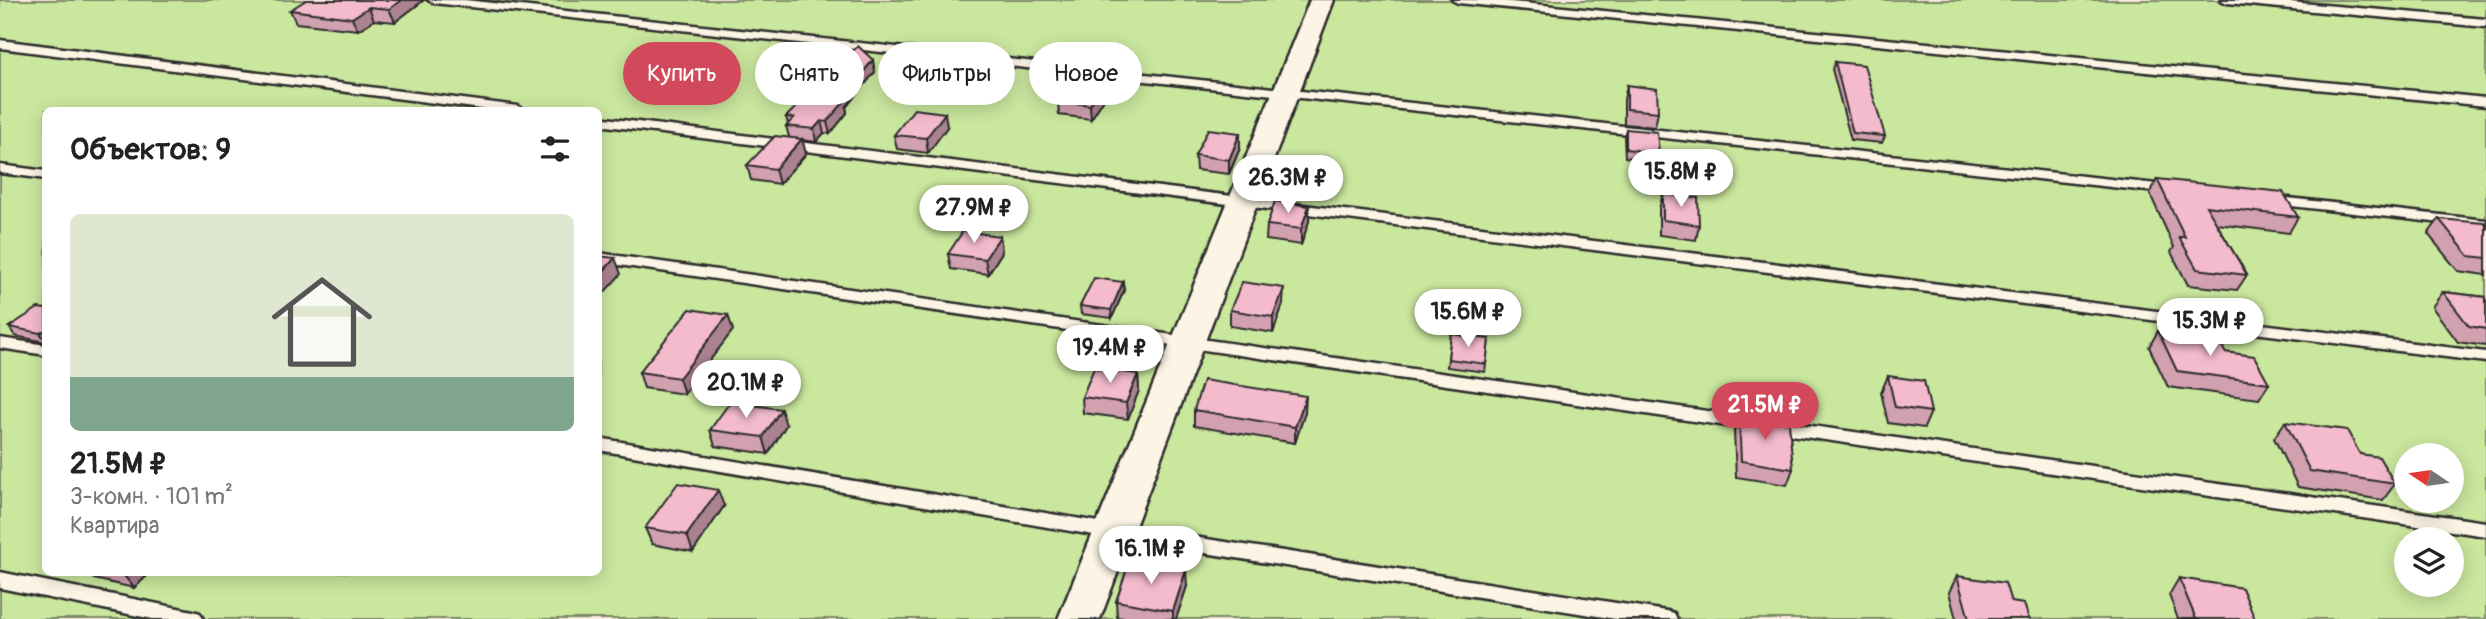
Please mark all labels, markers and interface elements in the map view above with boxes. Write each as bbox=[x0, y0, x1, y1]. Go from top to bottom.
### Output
chip: Купить bbox=[623, 42, 741, 105]
chip: Снять bbox=[755, 42, 864, 105]
chip: Фильтры bbox=[878, 42, 1015, 105]
chip: Новое bbox=[1029, 42, 1142, 105]
icon: filters bbox=[536, 130, 574, 168]
text: Объектов: 9 bbox=[70, 131, 231, 168]
pin: 15.8M ₽ bbox=[1616, 150, 1746, 209]
pin: 26.3M ₽ bbox=[1223, 156, 1353, 215]
text: 15.8M ₽ bbox=[1644, 157, 1718, 186]
text: 26.3M ₽ bbox=[1248, 163, 1328, 192]
pin: 27.9M ₽ bbox=[909, 186, 1039, 245]
text: 27.9M ₽ bbox=[935, 193, 1013, 222]
icon: home bbox=[259, 259, 385, 385]
pin: 15.6M ₽ bbox=[1403, 290, 1533, 349]
text: 15.6M ₽ bbox=[1430, 297, 1506, 326]
pin: 15.3M ₽ bbox=[2145, 298, 2275, 358]
text: 15.3M ₽ bbox=[2173, 306, 2247, 335]
pin: 19.4M ₽ bbox=[1045, 326, 1175, 385]
text: 19.4M ₽ bbox=[1073, 333, 1147, 362]
pin: 20.1M ₽ bbox=[681, 360, 811, 420]
text: 20.1M ₽ bbox=[707, 368, 785, 397]
pin: 21.5M ₽ bbox=[1700, 382, 1830, 442]
text: 21.5M ₽ bbox=[1728, 390, 1802, 419]
north arrow bbox=[2394, 443, 2464, 513]
map controls bbox=[2394, 443, 2464, 597]
text: 21.5M ₽ bbox=[70, 445, 167, 482]
text: 3-комн. · 101 m² bbox=[70, 482, 233, 511]
text: Квартира bbox=[70, 511, 159, 540]
pin: 16.1M ₽ bbox=[1086, 526, 1216, 586]
button: layers bbox=[2394, 527, 2464, 597]
text: 16.1M ₽ bbox=[1115, 534, 1187, 563]

